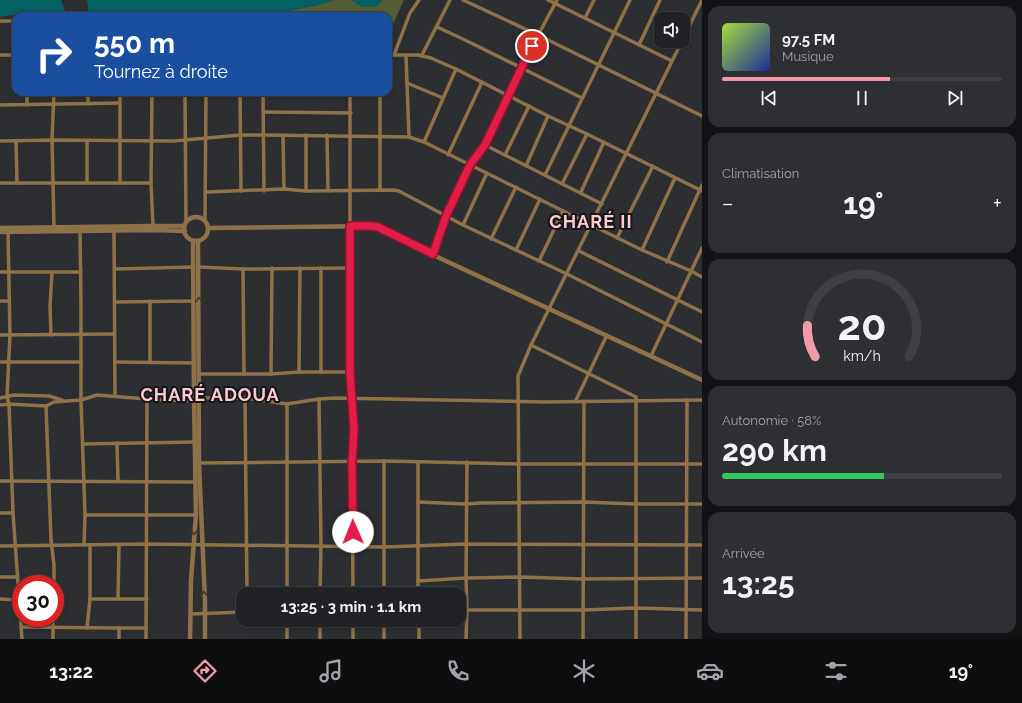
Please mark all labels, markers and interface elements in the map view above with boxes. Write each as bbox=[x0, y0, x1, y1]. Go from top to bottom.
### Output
map controls bbox=[654, 12, 690, 48]
button: sound bbox=[654, 12, 690, 48]
text: 550 m bbox=[94, 27, 175, 60]
icon: right bbox=[28, 28, 80, 80]
pin bbox=[515, 29, 549, 63]
text: 97.5 FM bbox=[782, 31, 835, 49]
icon: arrive bbox=[521, 35, 543, 57]
text: Musique bbox=[782, 49, 834, 64]
text: Tournez à droite bbox=[94, 61, 228, 82]
icon: previous bbox=[758, 87, 780, 109]
icon: pause bbox=[851, 87, 873, 109]
icon: next bbox=[944, 87, 966, 109]
text: Climatisation bbox=[722, 166, 799, 181]
text: 19° bbox=[843, 186, 883, 221]
text: − bbox=[722, 190, 734, 216]
text: + bbox=[993, 190, 1002, 216]
district label: CHARÉ II bbox=[549, 211, 633, 232]
one-way arrow bbox=[195, 297, 203, 303]
text: 20 bbox=[838, 301, 886, 350]
text: km/h bbox=[843, 348, 881, 364]
district label: CHARÉ ADOUA bbox=[140, 384, 280, 405]
text: Autonomie · 58% bbox=[722, 413, 821, 428]
text: 290 km bbox=[722, 433, 827, 468]
position arrow bbox=[332, 511, 374, 553]
one-way arrow bbox=[190, 529, 199, 535]
text: Arrivée bbox=[722, 546, 765, 561]
text: 13:25 bbox=[722, 566, 795, 601]
speed limit sign: 30 bbox=[12, 575, 64, 627]
one-way arrow bbox=[200, 591, 209, 597]
text: 13:25 · 3 min · 1.1 km bbox=[281, 598, 421, 616]
icon: directions bbox=[191, 657, 219, 685]
icon: music bbox=[317, 657, 345, 685]
icon: phone bbox=[444, 657, 472, 685]
icon: climate bbox=[570, 657, 598, 685]
icon: car bbox=[696, 657, 724, 685]
icon: filters bbox=[822, 657, 850, 685]
text: 13:22 bbox=[49, 661, 93, 682]
text: 19° bbox=[949, 661, 973, 682]

